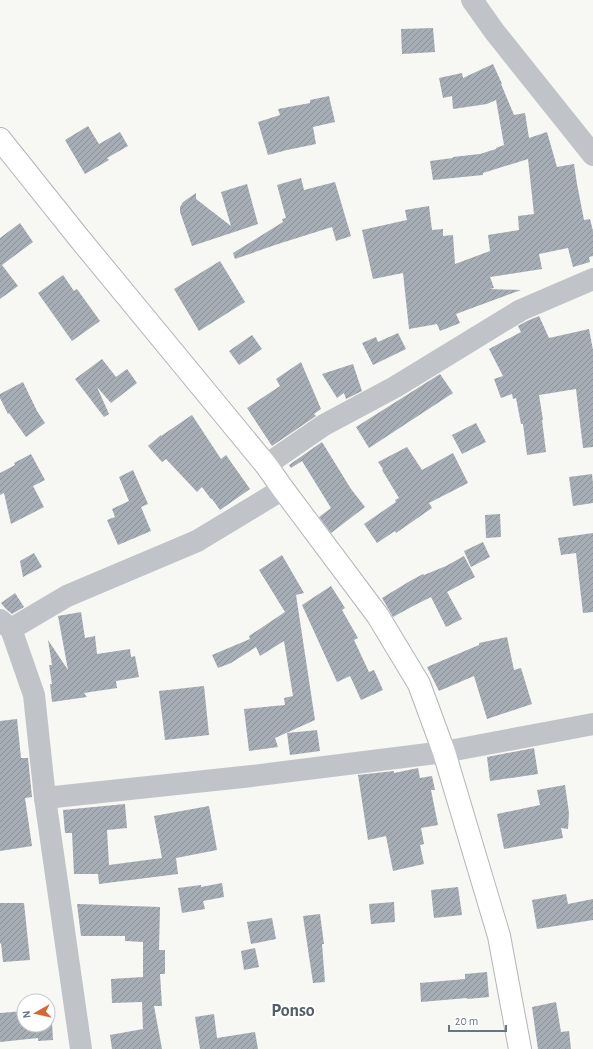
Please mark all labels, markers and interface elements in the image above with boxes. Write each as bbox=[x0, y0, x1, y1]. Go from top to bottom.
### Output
north arrow bbox=[16, 993, 56, 1033]
district label: Ponso bbox=[271, 1002, 315, 1020]
scale bar bbox=[449, 1007, 506, 1033]
text: N bbox=[21, 1010, 33, 1019]
text: 20 m bbox=[455, 1015, 478, 1027]

